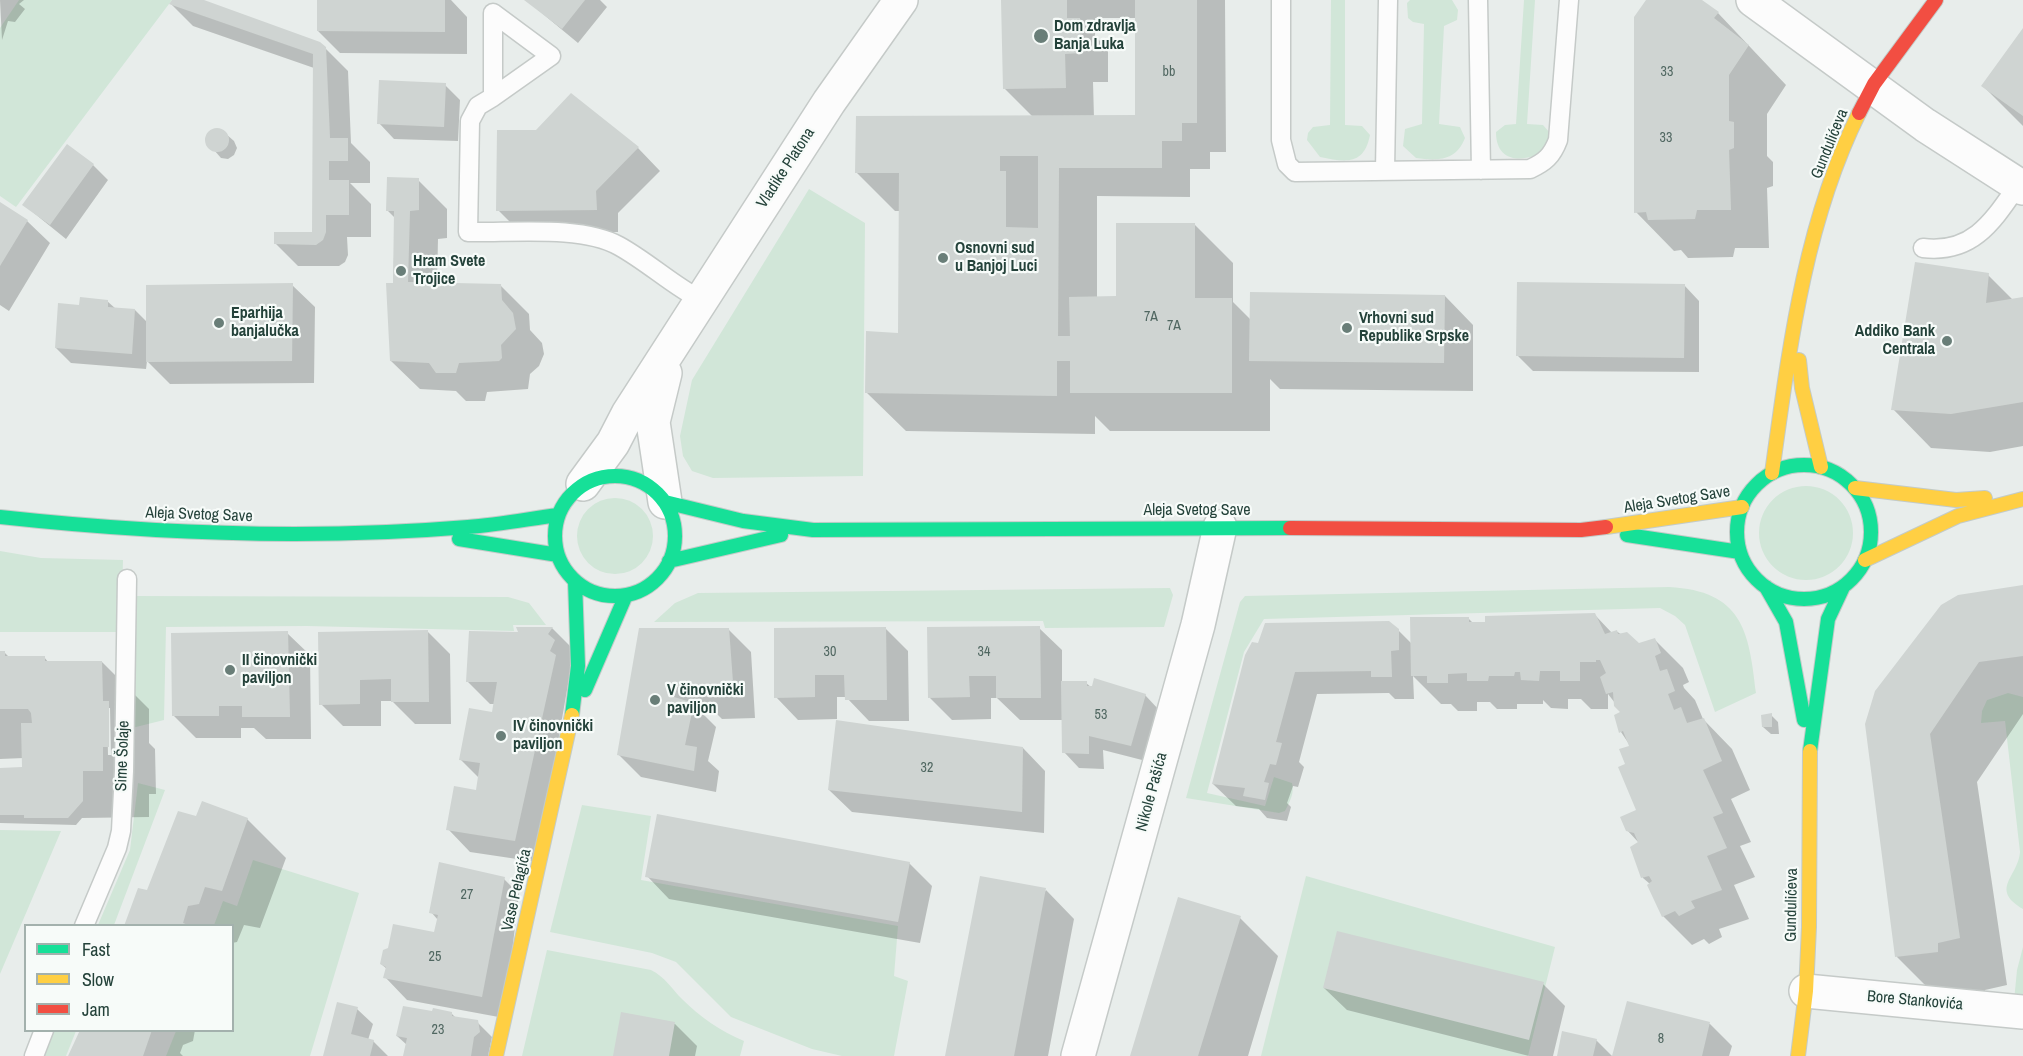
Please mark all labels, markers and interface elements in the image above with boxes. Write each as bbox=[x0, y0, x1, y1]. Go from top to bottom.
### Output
place label: Dom zdravlja Banja Luka bbox=[1054, 17, 1136, 55]
marker: Dom zdravlja Banja Luka bbox=[1032, 27, 1050, 45]
house number: bb bbox=[1163, 64, 1175, 80]
house number: 33 bbox=[1661, 64, 1673, 80]
street label: Gundulićeva bbox=[1807, 106, 1853, 182]
street label: Vladike Platona bbox=[753, 124, 819, 212]
house number: 33 bbox=[1660, 130, 1672, 146]
place label: Osnovni sud u Banjoj Luci bbox=[955, 239, 1037, 277]
marker: Osnovni sud u Banjoj Luci bbox=[936, 251, 950, 265]
place label: Hram Svete Trojice bbox=[413, 252, 485, 290]
marker: Hram Svete Trojice bbox=[394, 264, 408, 278]
place label: Eparhija banjalučka bbox=[231, 304, 299, 342]
house number: 7A bbox=[1144, 309, 1158, 325]
place label: Vrhovni sud Republike Srpske bbox=[1359, 309, 1469, 347]
marker: Eparhija banjalučka bbox=[212, 316, 226, 330]
house number: 7A bbox=[1167, 318, 1181, 334]
marker: Vrhovni sud Republike Srpske bbox=[1340, 321, 1354, 335]
place label: Addiko Bank Centrala bbox=[1855, 322, 1935, 360]
marker: Addiko Bank Centrala bbox=[1940, 334, 1954, 348]
street label: Aleja Svetog Save bbox=[1623, 482, 1731, 518]
street label: Aleja Svetog Save bbox=[1143, 501, 1251, 521]
street label: Aleja Svetog Save bbox=[145, 504, 253, 526]
house number: 30 bbox=[824, 644, 836, 660]
house number: 34 bbox=[978, 644, 990, 660]
place label: II činovnički paviljon bbox=[242, 651, 317, 689]
marker: II činovnički paviljon bbox=[223, 663, 237, 677]
place label: V činovnički paviljon bbox=[667, 681, 744, 719]
marker: V činovnički paviljon bbox=[648, 693, 662, 707]
house number: 53 bbox=[1095, 707, 1107, 723]
place label: IV činovnički paviljon bbox=[513, 717, 593, 755]
street label: Sime Šolaje bbox=[112, 720, 134, 792]
marker: IV činovnički paviljon bbox=[494, 729, 508, 743]
street label: Nikole Pašića bbox=[1132, 750, 1172, 834]
house number: 32 bbox=[921, 760, 933, 776]
street label: Vase Pelagića bbox=[498, 847, 536, 933]
street label: Gundulićeva bbox=[1782, 868, 1802, 942]
house number: 27 bbox=[461, 887, 473, 903]
legend bbox=[24, 924, 234, 1032]
text: Fast bbox=[82, 937, 110, 962]
house number: 25 bbox=[429, 949, 441, 965]
text: Slow bbox=[82, 967, 114, 992]
street label: Bore Stankovića bbox=[1866, 987, 1964, 1015]
text: Jam bbox=[82, 997, 110, 1022]
house number: 23 bbox=[432, 1022, 444, 1038]
house number: 8 bbox=[1658, 1031, 1664, 1047]

